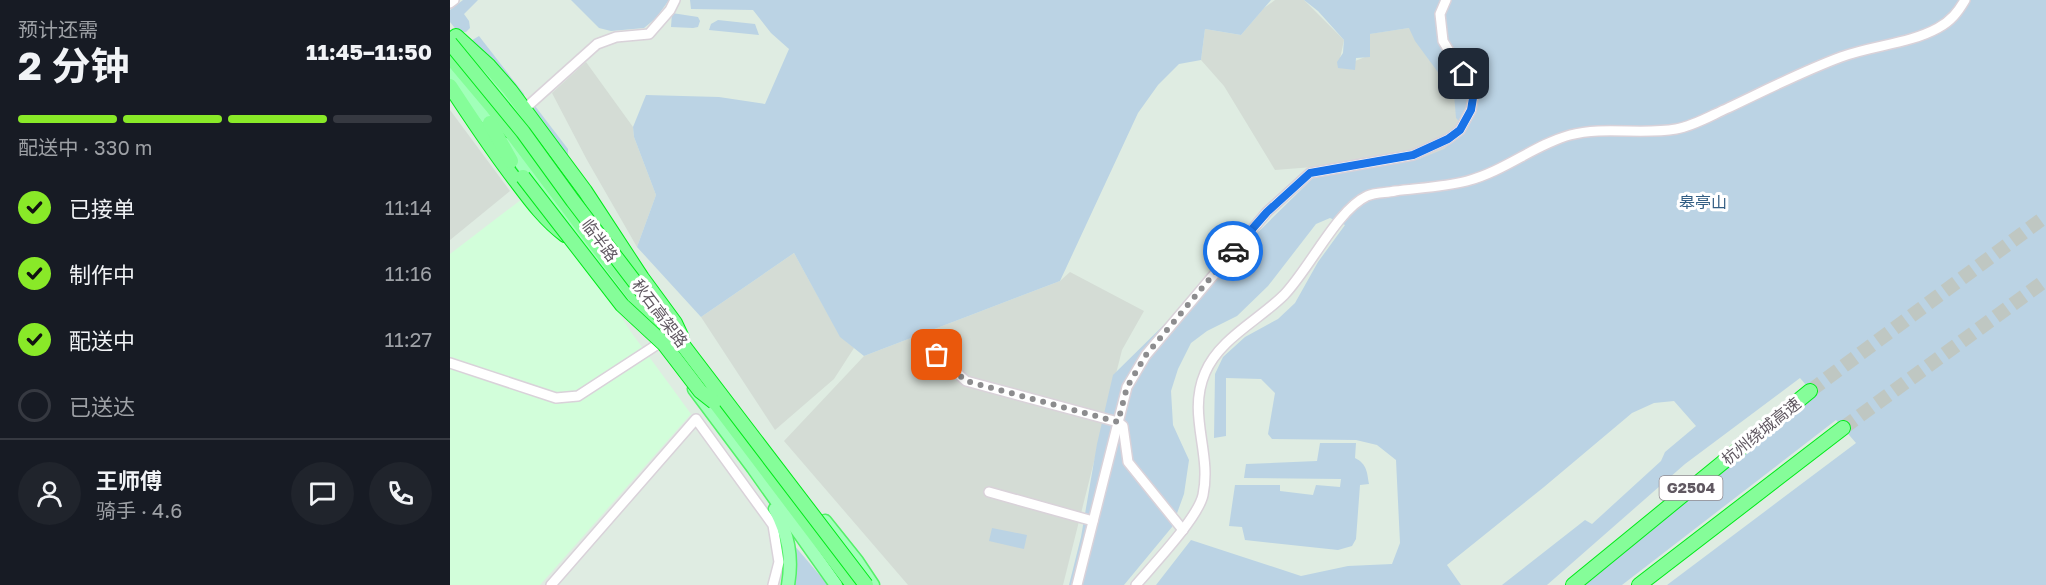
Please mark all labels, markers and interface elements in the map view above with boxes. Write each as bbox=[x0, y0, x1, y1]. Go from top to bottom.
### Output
text: 预计还需 bbox=[18, 17, 98, 41]
text: 11:45–11:50 bbox=[306, 38, 432, 65]
text: 2 分钟 bbox=[18, 42, 130, 89]
pin bbox=[1438, 48, 1489, 99]
icon: home bbox=[1447, 57, 1480, 90]
text: 配送中 · 330 m bbox=[18, 135, 153, 159]
icon: check bbox=[18, 191, 51, 224]
park label: 皋亭山 bbox=[1679, 192, 1727, 212]
text: 已接单 bbox=[69, 195, 135, 222]
text: 11:14 bbox=[385, 195, 432, 219]
street label: 临半路 bbox=[578, 215, 622, 265]
courier bbox=[1203, 221, 1263, 281]
icon: car bbox=[1217, 235, 1250, 268]
icon: check bbox=[18, 257, 51, 290]
text: 制作中 bbox=[69, 261, 135, 288]
text: 11:16 bbox=[385, 261, 432, 285]
street label: 秋石高架路 bbox=[628, 275, 692, 351]
icon: check bbox=[18, 323, 51, 356]
text: 配送中 bbox=[69, 327, 135, 354]
text: 11:27 bbox=[384, 327, 432, 351]
pin bbox=[911, 329, 962, 380]
icon: bag bbox=[920, 338, 953, 371]
text: 已送达 bbox=[69, 393, 135, 420]
street label: 杭州绕城高速 bbox=[1717, 393, 1805, 469]
button: person bbox=[18, 462, 81, 525]
button: chat bbox=[291, 462, 354, 525]
button: phone bbox=[369, 462, 432, 525]
text: 王师傅 bbox=[96, 467, 162, 494]
road number: G2504 bbox=[1660, 476, 1722, 500]
text: 骑手 · 4.6 bbox=[96, 498, 182, 522]

